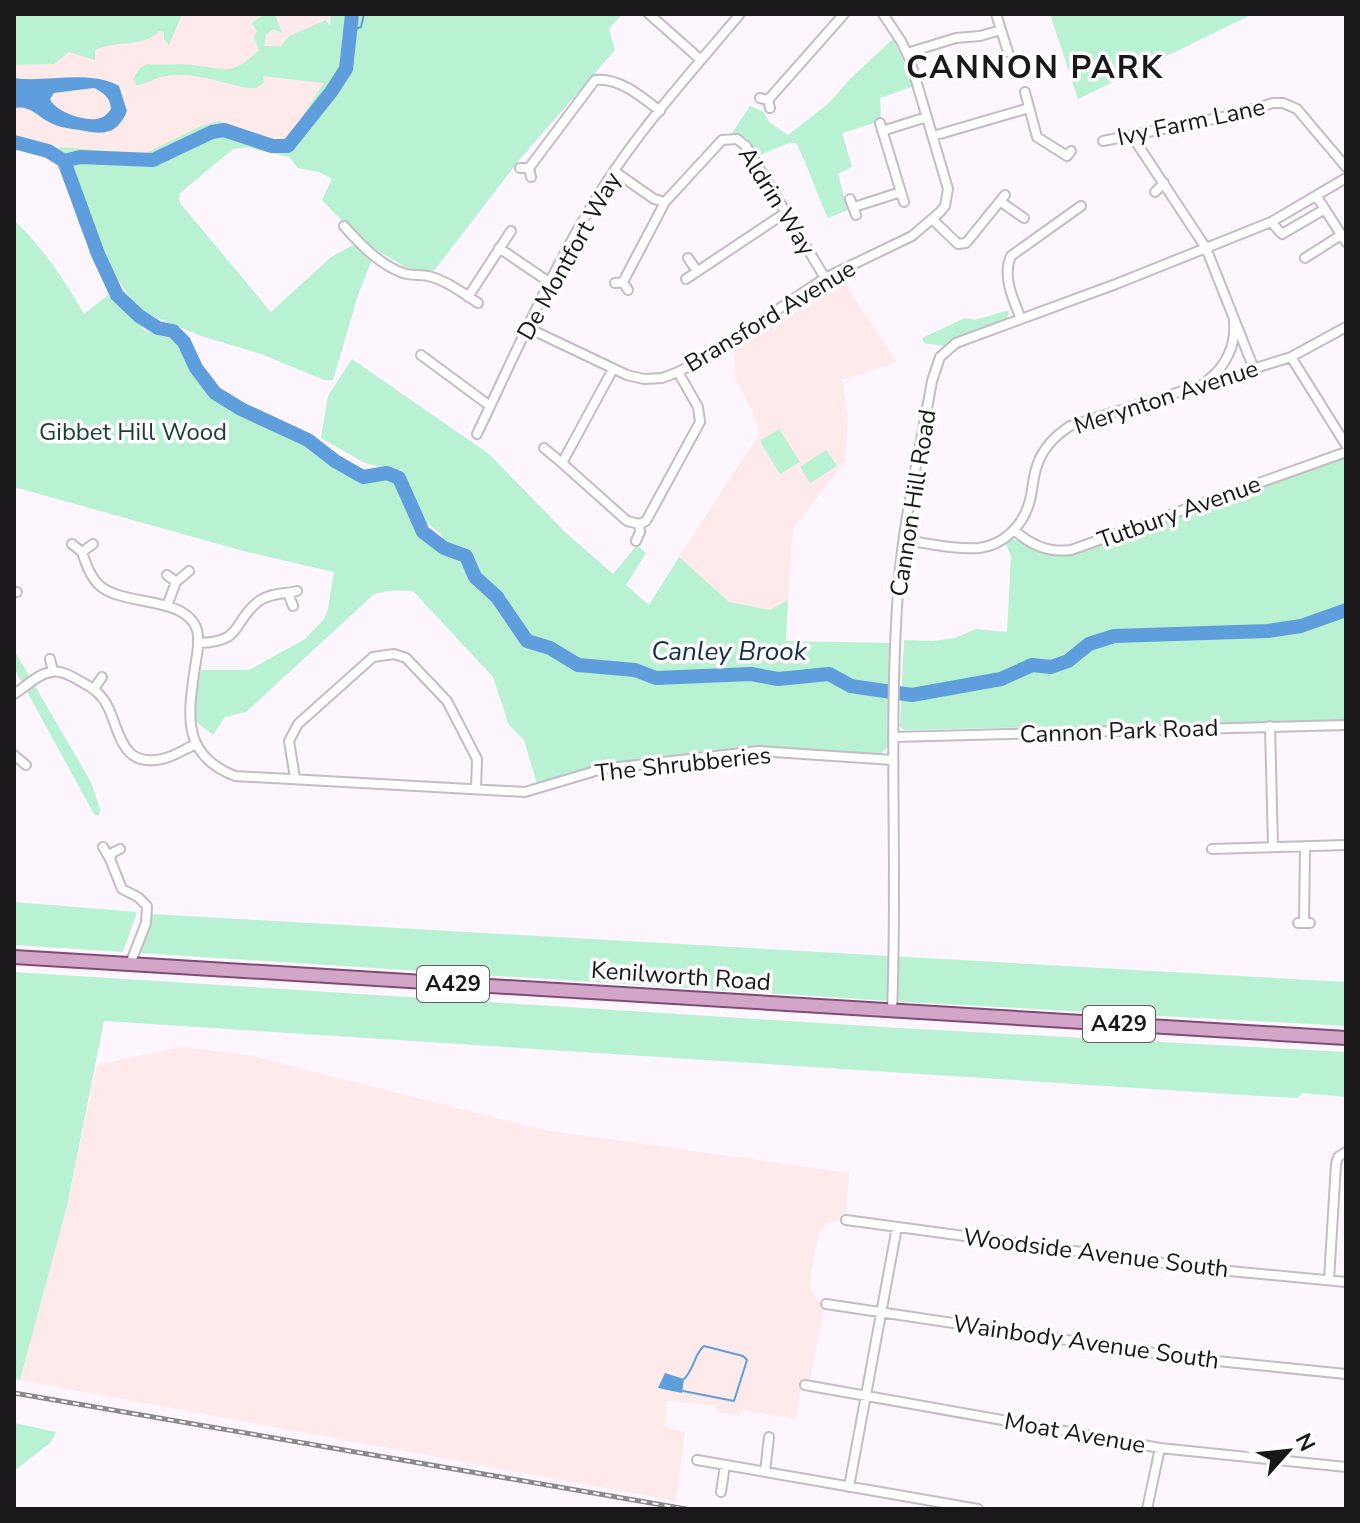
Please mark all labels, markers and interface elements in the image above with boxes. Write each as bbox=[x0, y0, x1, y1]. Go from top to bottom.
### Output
district label: CANNON PARK bbox=[906, 46, 1164, 89]
street label: Ivy Farm Lane bbox=[1114, 91, 1268, 153]
street label: Aldrin Way bbox=[731, 141, 823, 262]
street label: De Montfort Way bbox=[510, 166, 629, 346]
street label: Bransford Avenue bbox=[679, 252, 861, 380]
street label: Merynton Avenue bbox=[1070, 352, 1262, 442]
street label: Cannon Hill Road bbox=[882, 407, 944, 599]
park label: Gibbet Hill Wood bbox=[39, 416, 227, 448]
street label: Tutbury Avenue bbox=[1093, 468, 1265, 556]
water label: Canley Brook bbox=[651, 634, 808, 669]
street label: Cannon Park Road bbox=[1019, 712, 1219, 750]
street label: The Shrubberies bbox=[593, 739, 773, 789]
street label: Kenilworth Road bbox=[590, 954, 772, 998]
road number: A429 bbox=[417, 966, 489, 1002]
road number: A429 bbox=[1083, 1006, 1155, 1042]
street label: Woodside Avenue South bbox=[961, 1221, 1231, 1285]
street label: Wainbody Avenue South bbox=[951, 1307, 1221, 1377]
street label: Moat Avenue bbox=[1002, 1405, 1148, 1461]
north arrow bbox=[1248, 1411, 1328, 1491]
text: N bbox=[1288, 1428, 1322, 1457]

